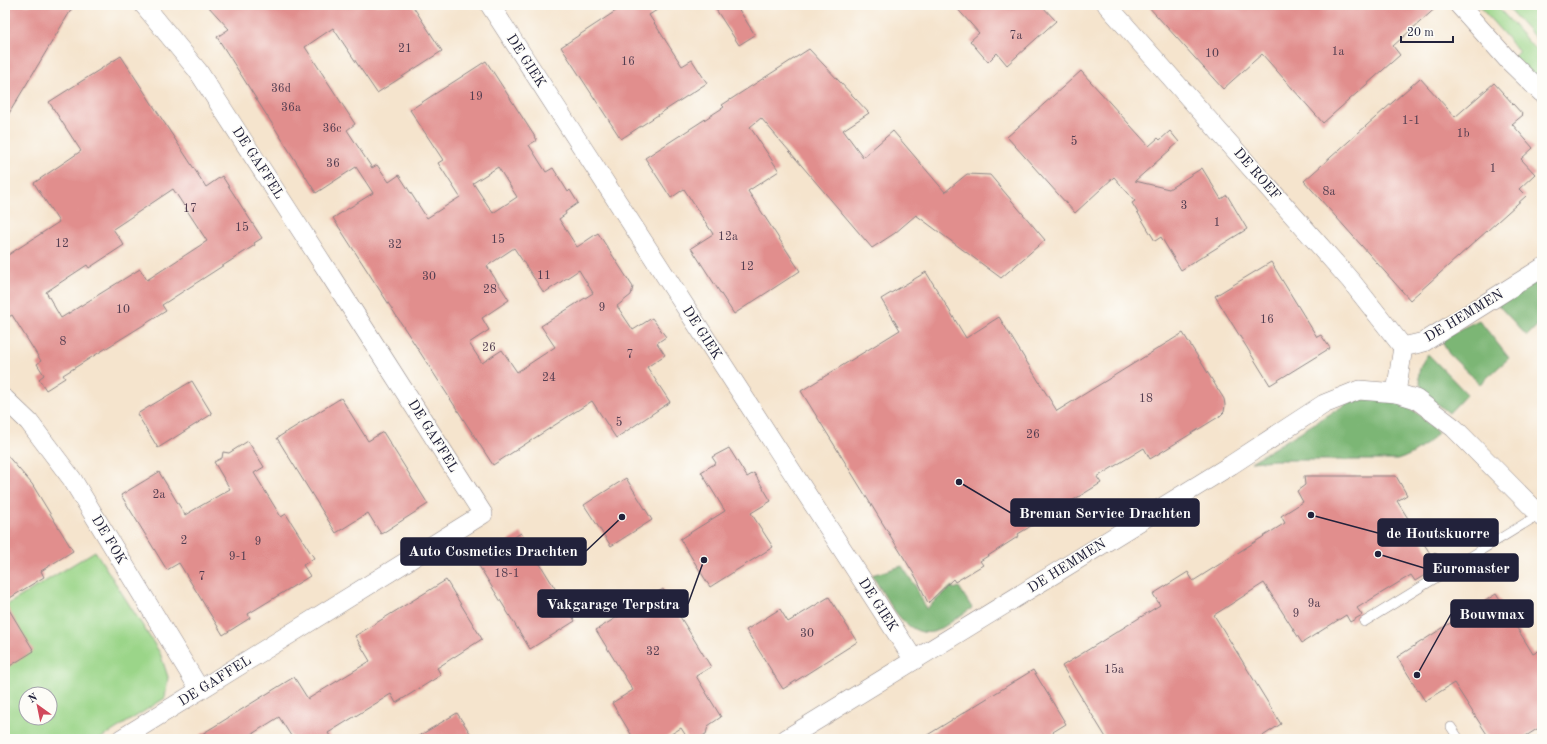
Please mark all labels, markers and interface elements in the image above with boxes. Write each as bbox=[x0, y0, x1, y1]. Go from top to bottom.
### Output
scale bar bbox=[1401, 18, 1453, 44]
text: 20 m bbox=[1407, 27, 1434, 39]
house number: 7a bbox=[1010, 30, 1023, 42]
street label: DE GIEK bbox=[504, 32, 548, 90]
house number: 21 bbox=[398, 43, 412, 55]
house number: 1a bbox=[1332, 46, 1345, 58]
house number: 10 bbox=[1205, 48, 1219, 60]
house number: 16 bbox=[621, 56, 635, 68]
house number: 36d bbox=[271, 83, 291, 95]
house number: 19 bbox=[469, 91, 483, 103]
house number: 36a bbox=[281, 102, 301, 114]
house number: 1-1 bbox=[1402, 115, 1420, 127]
house number: 36c bbox=[322, 123, 342, 135]
street label: DE GAFFEL bbox=[230, 124, 286, 202]
house number: 1b bbox=[1456, 128, 1470, 140]
house number: 5 bbox=[1071, 135, 1078, 148]
street label: DE ROEF bbox=[1231, 145, 1283, 203]
house number: 36 bbox=[326, 158, 340, 170]
house number: 1 bbox=[1490, 163, 1496, 175]
house number: 8a bbox=[1323, 186, 1336, 198]
house number: 3 bbox=[1181, 200, 1187, 212]
house number: 17 bbox=[183, 203, 197, 215]
house number: 1 bbox=[1214, 217, 1220, 229]
house number: 15 bbox=[235, 221, 249, 234]
house number: 12a bbox=[718, 231, 738, 243]
house number: 15 bbox=[491, 233, 505, 246]
house number: 12 bbox=[55, 238, 69, 250]
house number: 32 bbox=[388, 239, 402, 251]
house number: 12 bbox=[740, 261, 754, 273]
house number: 11 bbox=[537, 270, 551, 282]
house number: 30 bbox=[422, 271, 436, 283]
house number: 28 bbox=[483, 284, 497, 296]
street label: DE HEMMEN bbox=[1422, 287, 1506, 345]
house number: 9 bbox=[599, 302, 605, 314]
house number: 10 bbox=[116, 304, 130, 316]
street label: DE GIEK bbox=[680, 304, 724, 362]
house number: 16 bbox=[1260, 314, 1274, 326]
house number: 8 bbox=[60, 336, 67, 348]
house number: 26 bbox=[482, 342, 496, 354]
house number: 7 bbox=[627, 349, 633, 361]
house number: 24 bbox=[542, 372, 556, 384]
house number: 18 bbox=[1139, 393, 1153, 405]
street label: DE GAFFEL bbox=[405, 397, 461, 475]
house number: 5 bbox=[616, 416, 623, 429]
house number: 26 bbox=[1026, 429, 1040, 441]
house number: 2a bbox=[153, 489, 166, 501]
callout: Breman Service Drachten bbox=[1011, 499, 1199, 526]
text: Breman Service Drachten bbox=[1019, 507, 1191, 522]
street label: DE FOK bbox=[89, 513, 129, 567]
callout: de Houtskuorre bbox=[1378, 519, 1498, 546]
text: de Houtskuorre bbox=[1386, 527, 1490, 542]
house number: 2 bbox=[181, 535, 187, 547]
house number: 9 bbox=[255, 536, 261, 548]
street label: DE HEMMEN bbox=[1026, 536, 1109, 596]
callout: Auto Cosmetics Drachten bbox=[401, 538, 586, 565]
text: Auto Cosmetics Drachten bbox=[408, 545, 578, 560]
house number: 9-1 bbox=[229, 551, 247, 563]
callout: Euromaster bbox=[1424, 554, 1518, 581]
text: Euromaster bbox=[1432, 562, 1510, 577]
house number: 18-1 bbox=[494, 568, 520, 580]
house number: 7 bbox=[199, 571, 205, 583]
street label: DE GIEK bbox=[856, 576, 900, 634]
callout: Vakgarage Terpstra bbox=[538, 590, 688, 617]
text: Vakgarage Terpstra bbox=[546, 598, 680, 613]
house number: 9a bbox=[1308, 598, 1321, 610]
callout: Bouwmax bbox=[1451, 600, 1533, 627]
house number: 9 bbox=[1293, 608, 1299, 620]
text: Bouwmax bbox=[1459, 608, 1525, 623]
house number: 30 bbox=[800, 628, 814, 640]
house number: 32 bbox=[646, 646, 660, 658]
street label: DE GAFFEL bbox=[176, 653, 254, 709]
house number: 15a bbox=[1104, 663, 1124, 676]
north arrow bbox=[18, 686, 58, 726]
text: N bbox=[27, 692, 40, 706]

